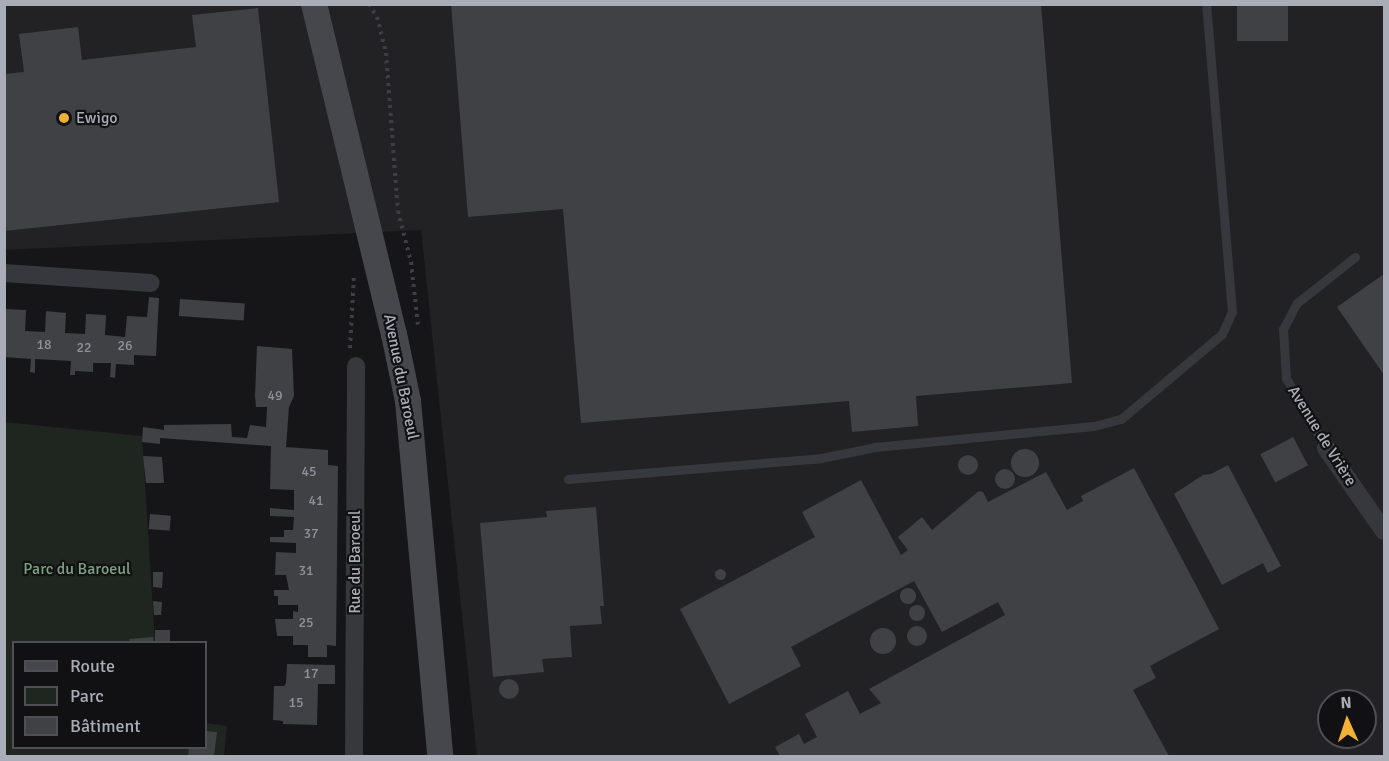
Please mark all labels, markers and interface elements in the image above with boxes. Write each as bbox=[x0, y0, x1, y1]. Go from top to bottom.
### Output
place label: Ewigo bbox=[76, 108, 118, 128]
marker: Ewigo bbox=[57, 111, 71, 125]
street label: Avenue du Baroeul bbox=[379, 313, 423, 441]
house number: 18 bbox=[36, 337, 52, 353]
house number: 26 bbox=[117, 338, 133, 354]
house number: 22 bbox=[76, 340, 92, 356]
street label: Avenue de Vrière bbox=[1284, 382, 1360, 490]
house number: 49 bbox=[267, 388, 283, 404]
house number: 45 bbox=[301, 464, 317, 480]
house number: 41 bbox=[308, 493, 324, 509]
street label: Rue du Baroeul bbox=[345, 510, 365, 614]
house number: 37 bbox=[303, 526, 319, 542]
park label: Parc du Baroeul bbox=[23, 559, 131, 579]
house number: 31 bbox=[298, 563, 314, 579]
house number: 25 bbox=[298, 615, 314, 631]
legend bbox=[12, 641, 207, 749]
text: Route bbox=[70, 655, 115, 677]
house number: 17 bbox=[303, 666, 319, 682]
text: Parc bbox=[70, 685, 104, 707]
north arrow bbox=[1317, 689, 1377, 749]
text: N bbox=[1340, 693, 1352, 713]
house number: 15 bbox=[288, 695, 304, 711]
text: Bâtiment bbox=[70, 715, 141, 737]

